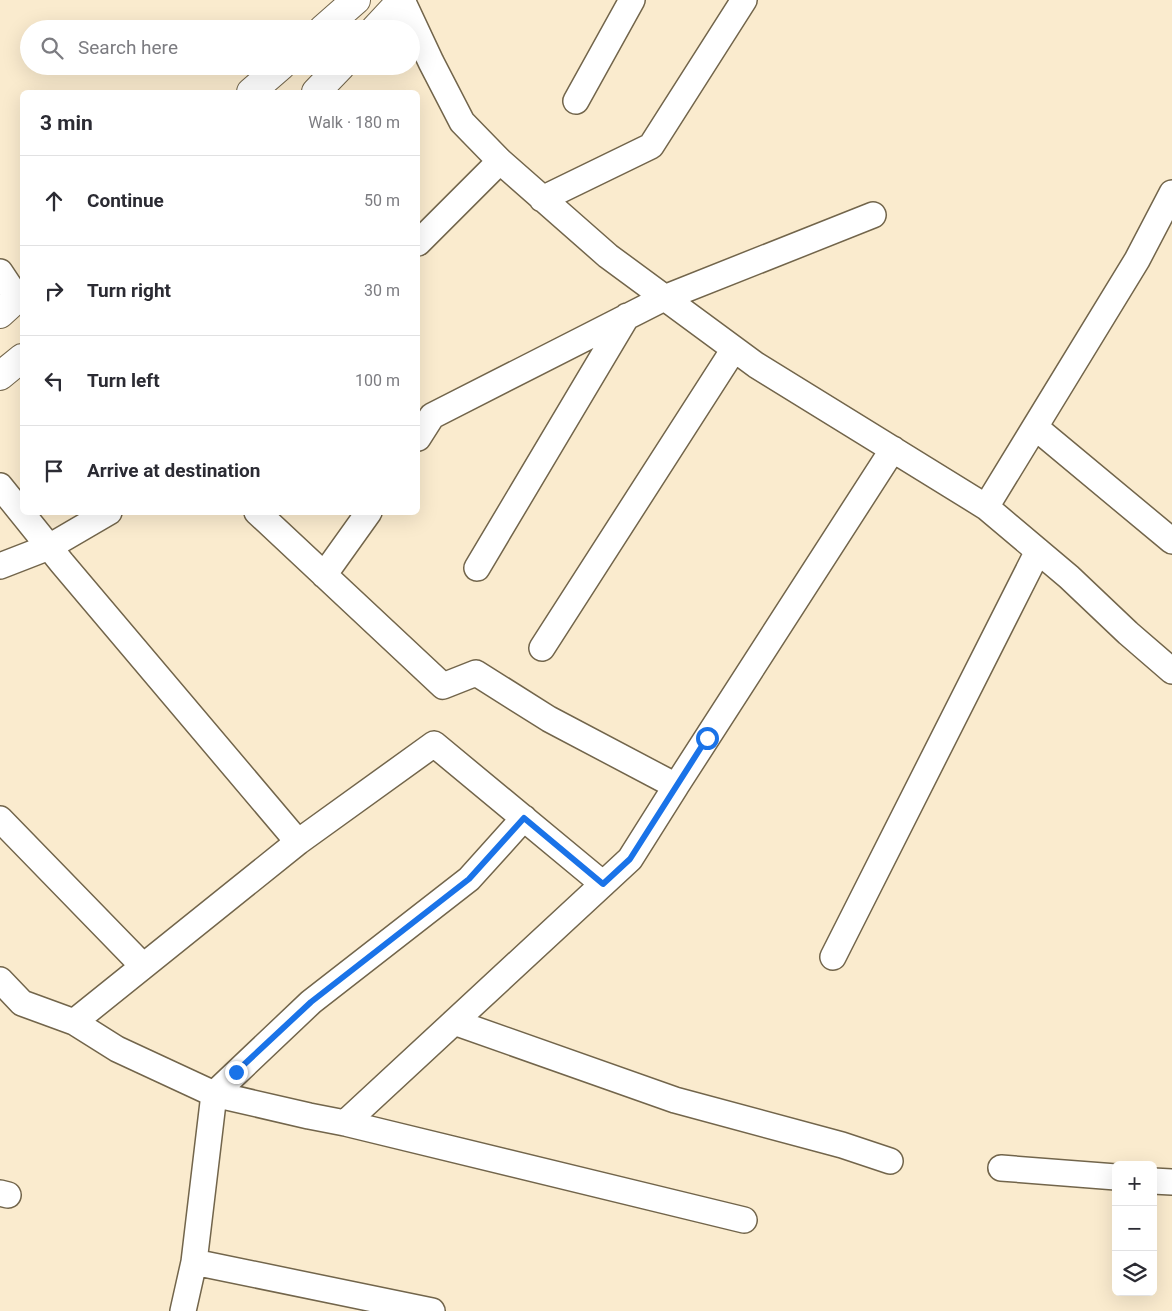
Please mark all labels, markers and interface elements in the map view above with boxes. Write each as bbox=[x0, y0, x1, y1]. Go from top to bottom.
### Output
search box bbox=[20, 20, 420, 75]
icon: search bbox=[38, 34, 66, 62]
text: Search here bbox=[78, 36, 178, 59]
text: 3 min bbox=[40, 111, 93, 135]
text: Walk · 180 m bbox=[308, 113, 400, 132]
icon: ahead bbox=[40, 187, 68, 215]
text: Continue bbox=[87, 189, 164, 212]
text: 50 m bbox=[364, 191, 400, 210]
icon: right bbox=[40, 277, 68, 305]
text: Turn right bbox=[87, 279, 171, 302]
text: 30 m bbox=[364, 281, 400, 300]
icon: left bbox=[40, 367, 68, 395]
text: Turn left bbox=[87, 369, 160, 392]
text: 100 m bbox=[355, 371, 400, 390]
icon: arrive bbox=[40, 457, 68, 485]
text: Arrive at destination bbox=[87, 459, 260, 482]
route start bbox=[696, 727, 719, 750]
route end bbox=[225, 1061, 248, 1084]
map controls bbox=[1112, 1161, 1157, 1296]
button: + bbox=[1112, 1161, 1157, 1206]
button: − bbox=[1112, 1206, 1157, 1251]
button: layers bbox=[1112, 1251, 1157, 1296]

